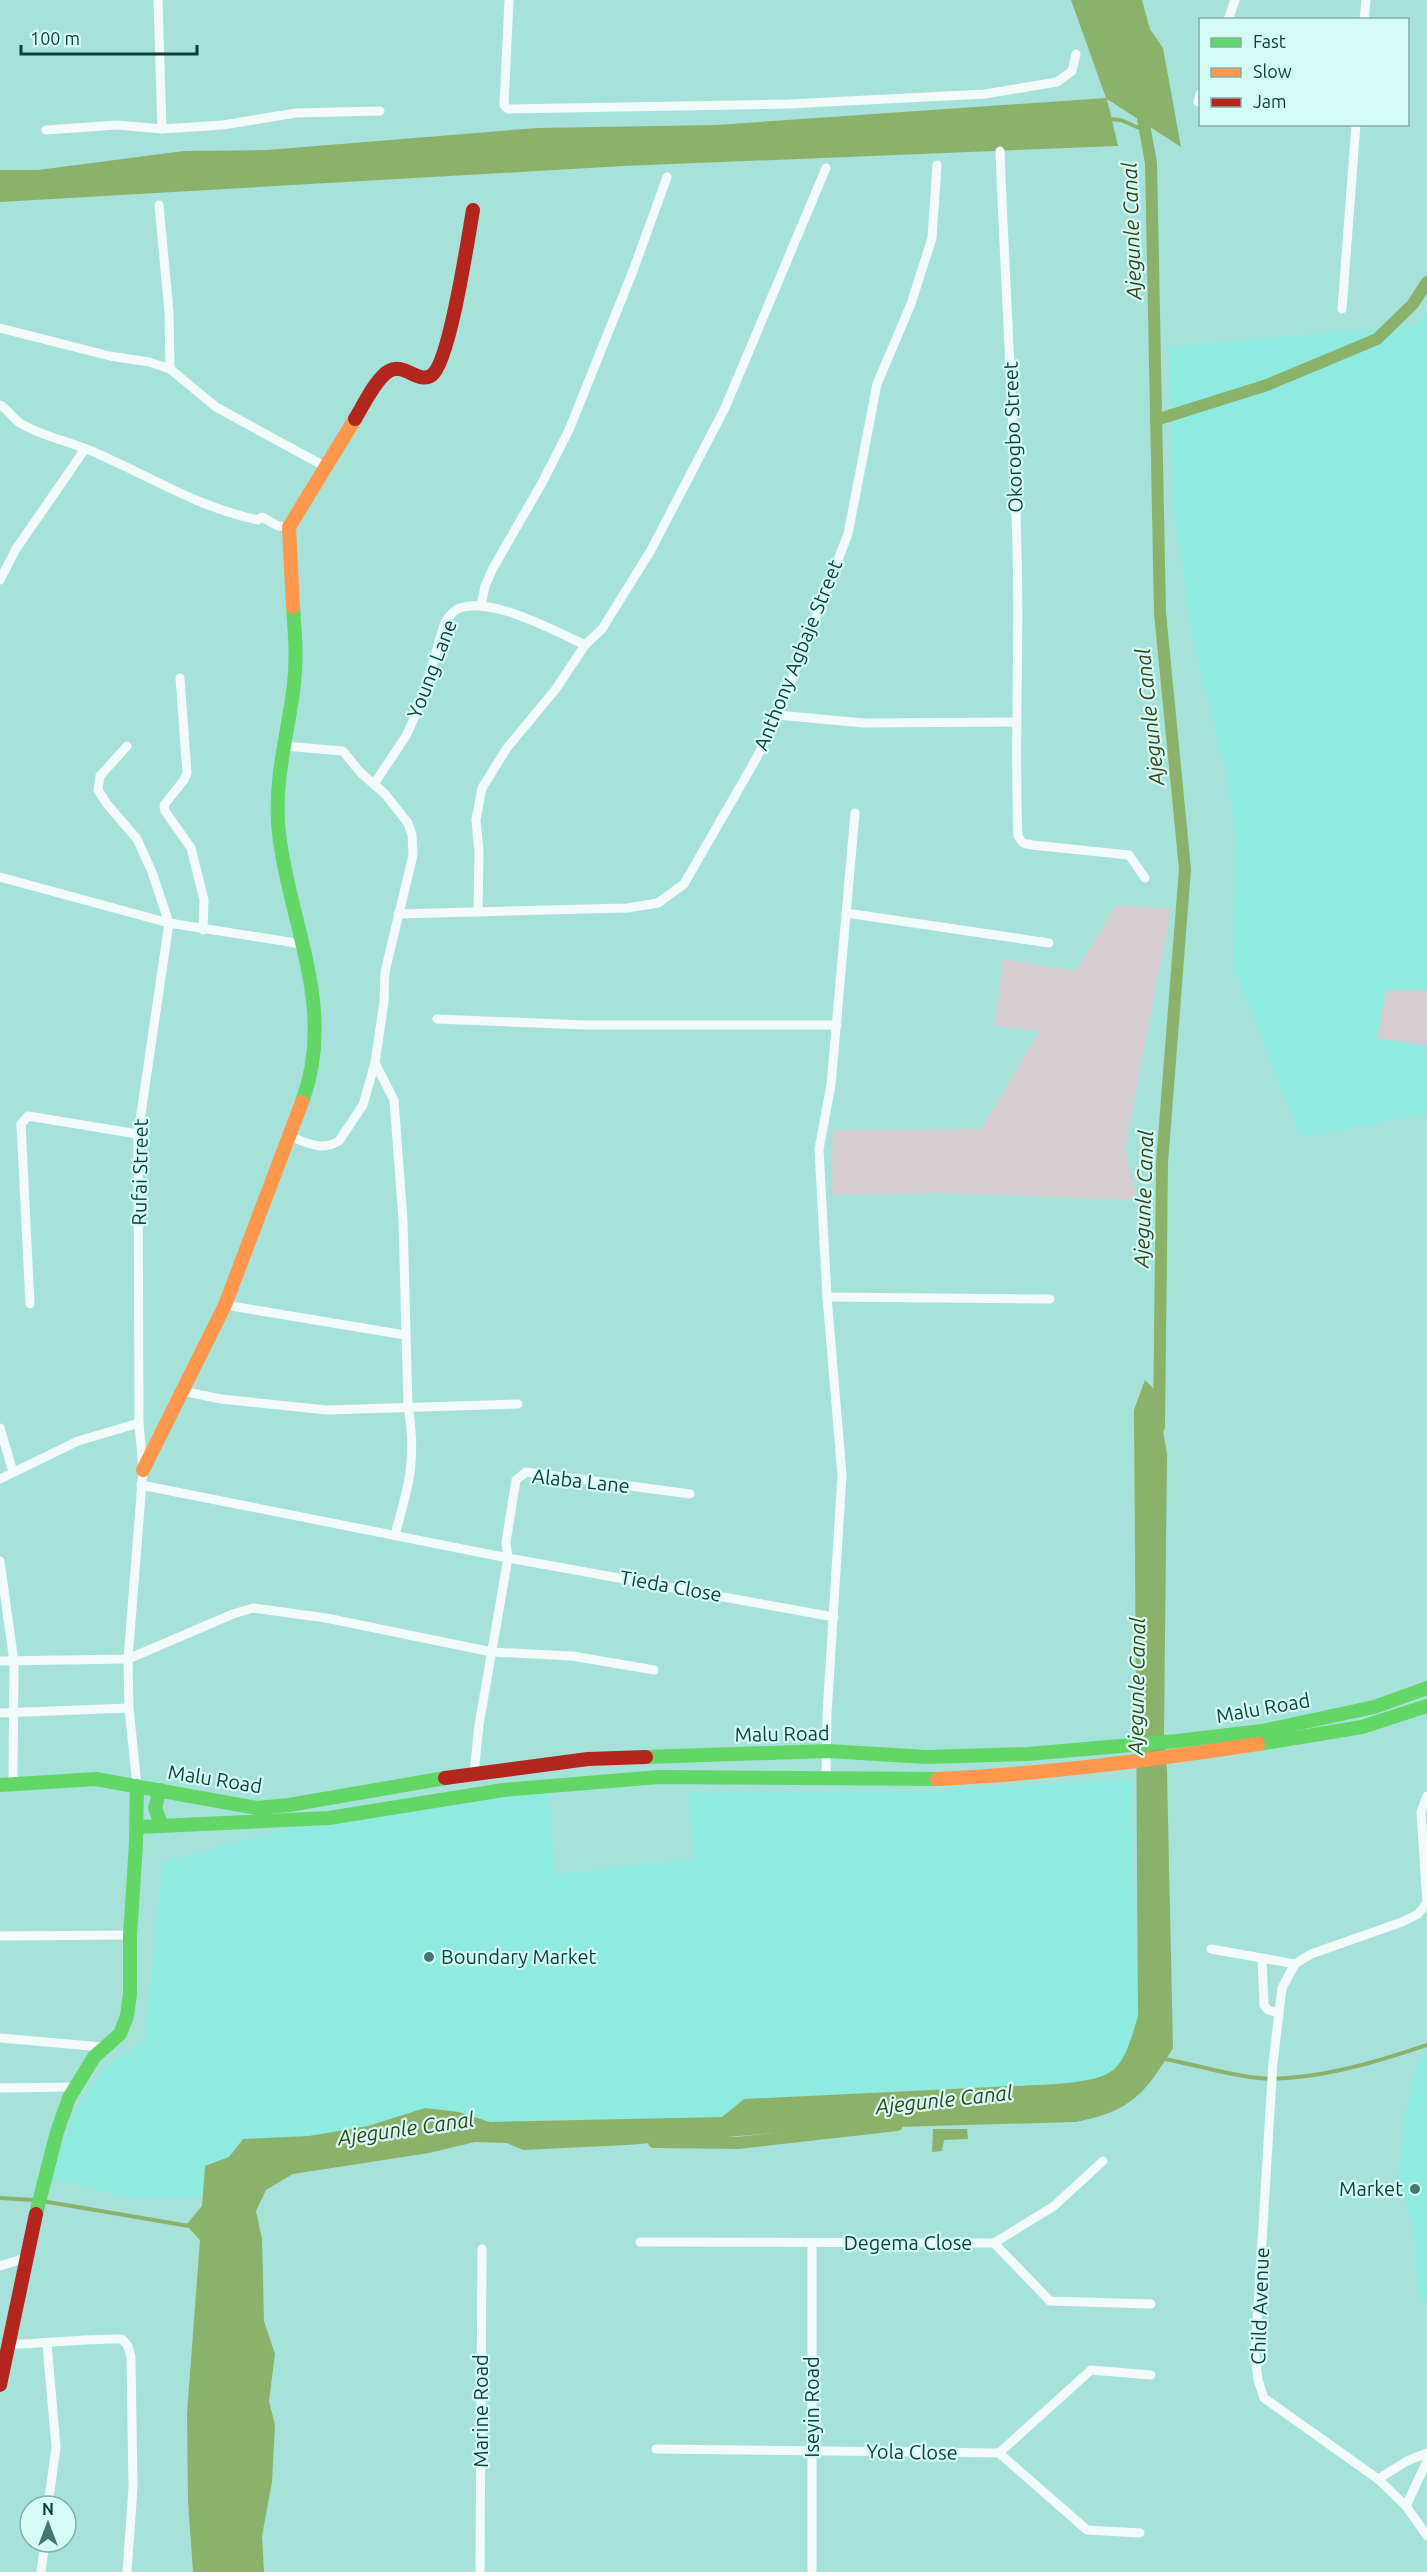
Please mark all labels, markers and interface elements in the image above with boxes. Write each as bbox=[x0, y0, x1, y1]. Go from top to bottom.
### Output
scale bar bbox=[21, 18, 196, 56]
legend bbox=[1199, 18, 1409, 126]
text: 100 m bbox=[30, 28, 80, 48]
text: Fast bbox=[1253, 31, 1286, 51]
text: Slow bbox=[1253, 61, 1292, 81]
text: Jam bbox=[1253, 91, 1287, 111]
water label: Ajegunle Canal bbox=[1117, 162, 1145, 301]
street label: Okorogbo Street bbox=[998, 361, 1027, 513]
street label: Anthony Agbaje Street bbox=[749, 556, 846, 754]
street label: Young Lane bbox=[402, 616, 461, 722]
water label: Ajegunle Canal bbox=[1130, 647, 1168, 788]
street label: Rufai Street bbox=[127, 1118, 152, 1226]
water label: Ajegunle Canal bbox=[1129, 1130, 1157, 1269]
street label: Alaba Lane bbox=[531, 1464, 631, 1497]
street label: Tieda Close bbox=[618, 1565, 724, 1606]
water label: Ajegunle Canal bbox=[1123, 1617, 1149, 1756]
street label: Malu Road bbox=[1214, 1688, 1312, 1727]
street label: Malu Road bbox=[734, 1721, 830, 1746]
street label: Malu Road bbox=[166, 1760, 264, 1797]
place label: Boundary Market bbox=[441, 1945, 596, 1968]
marker: Boundary Market bbox=[422, 1950, 436, 1964]
water label: Ajegunle Canal bbox=[873, 2080, 1014, 2118]
water label: Ajegunle Canal bbox=[335, 2107, 476, 2150]
place label: Market bbox=[1339, 2177, 1403, 2200]
marker: Market bbox=[1408, 2182, 1422, 2196]
street label: Degema Close bbox=[844, 2231, 972, 2254]
street label: Child Avenue bbox=[1246, 2247, 1273, 2365]
street label: Marine Road bbox=[469, 2354, 492, 2468]
street label: Iseyin Road bbox=[800, 2356, 823, 2458]
street label: Yola Close bbox=[866, 2439, 958, 2464]
north arrow bbox=[18, 2494, 78, 2554]
text: N bbox=[42, 2500, 54, 2518]

